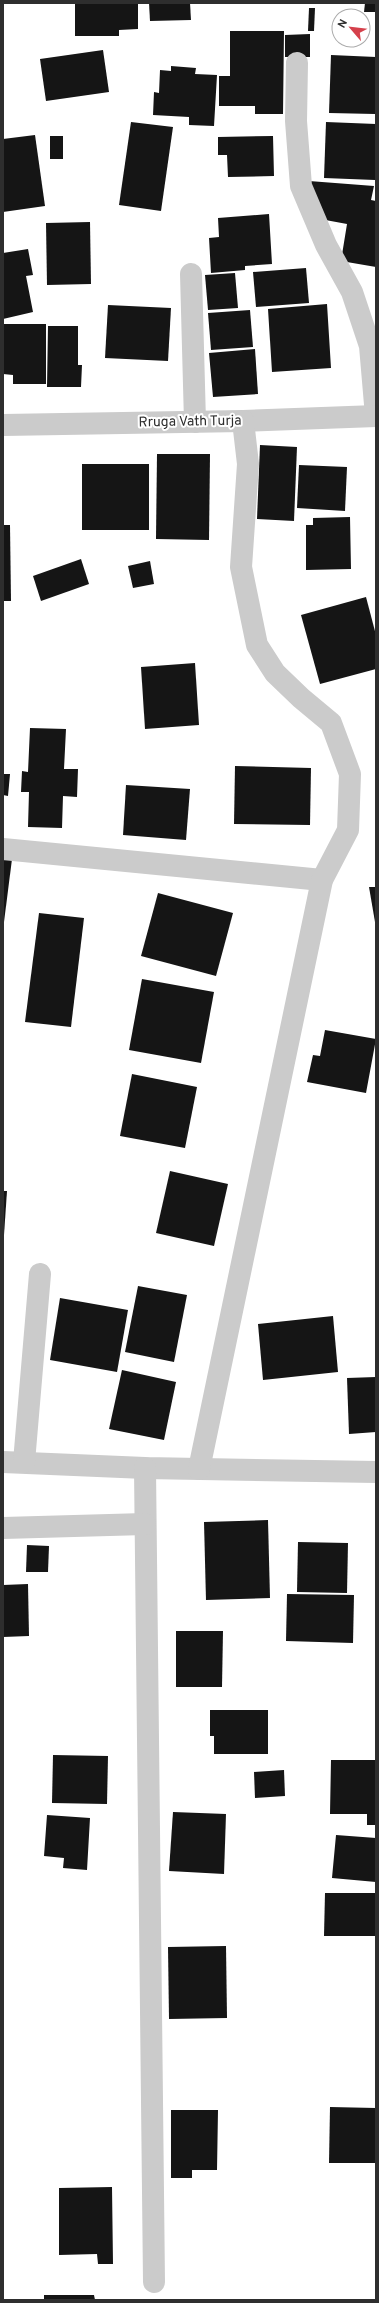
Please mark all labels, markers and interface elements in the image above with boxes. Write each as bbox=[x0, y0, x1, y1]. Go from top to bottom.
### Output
north arrow bbox=[331, 8, 371, 48]
text: N bbox=[335, 17, 351, 31]
street label: Rruga Vath Turja bbox=[138, 413, 242, 431]

